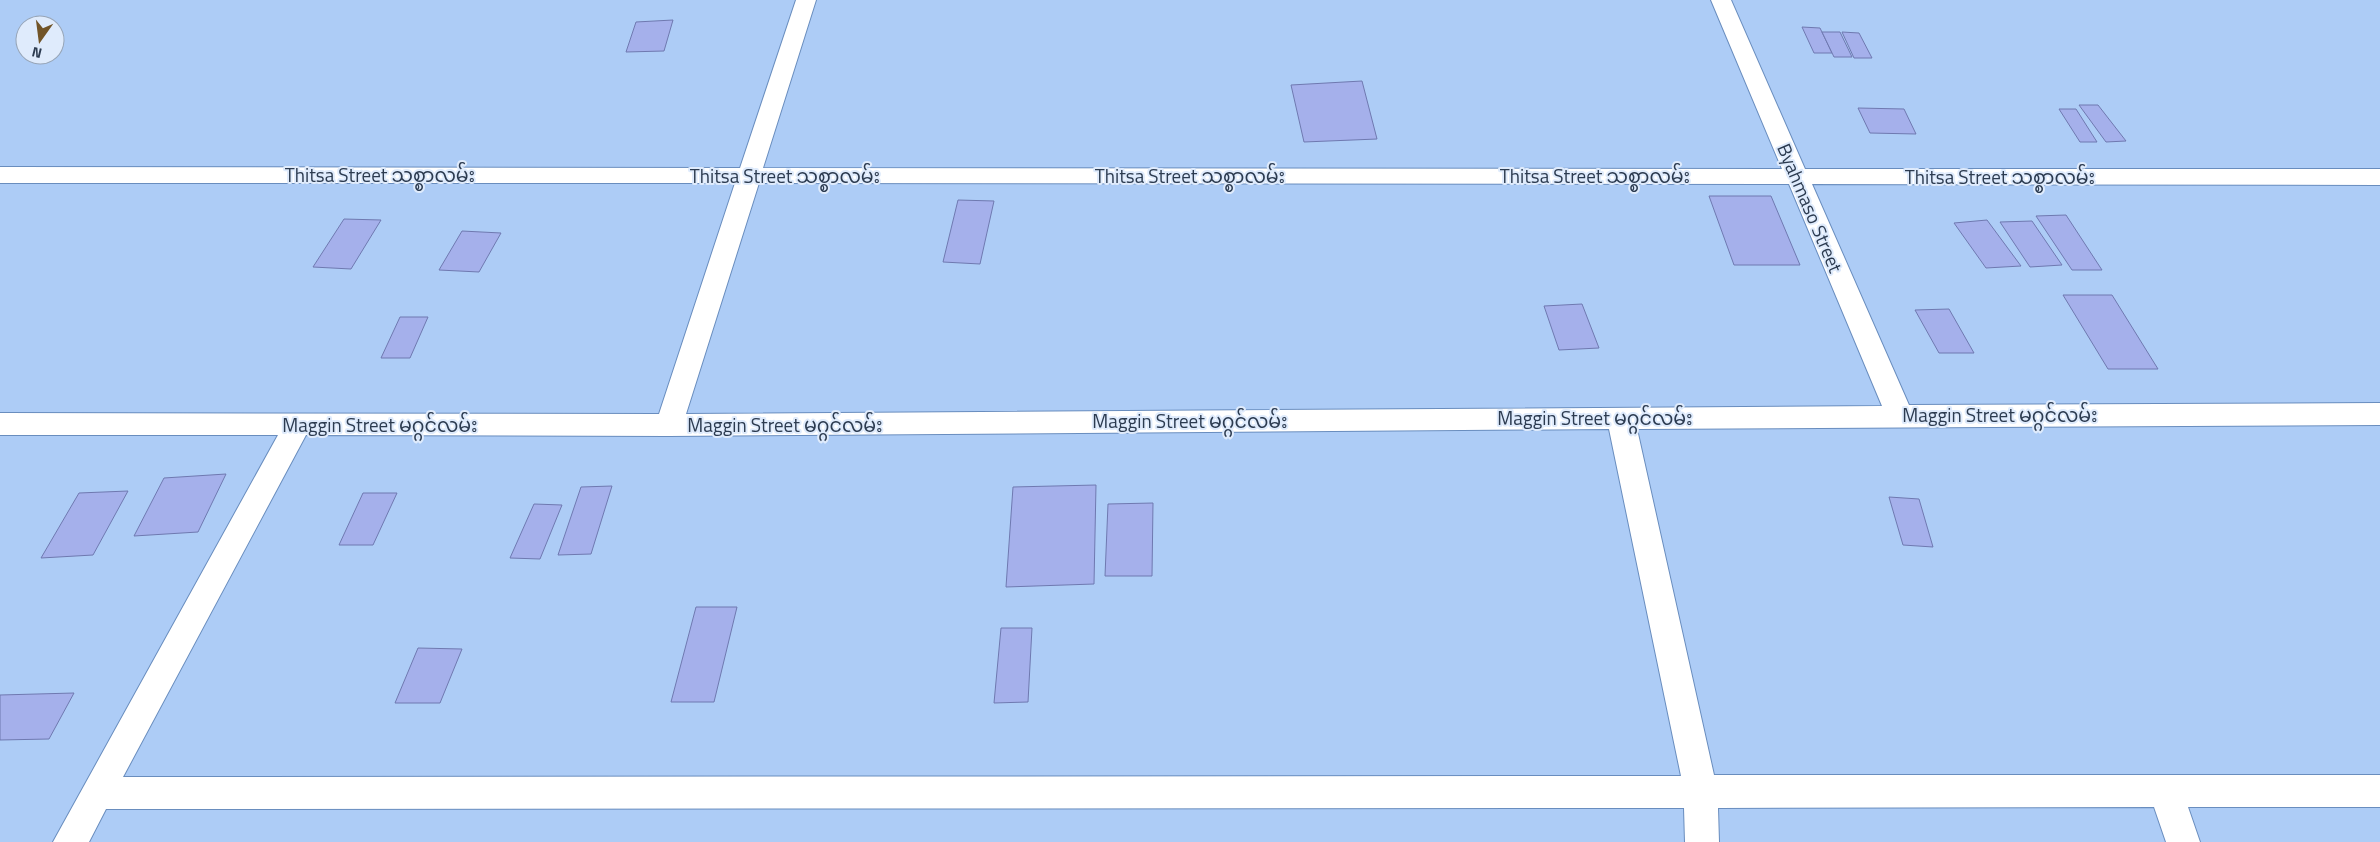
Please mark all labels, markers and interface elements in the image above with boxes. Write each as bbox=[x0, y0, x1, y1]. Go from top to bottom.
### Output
north arrow bbox=[15, 15, 65, 65]
text: N bbox=[29, 42, 44, 64]
street label: Byahmaso Street bbox=[1770, 139, 1851, 277]
street label: Thitsa Street သစ္စာလမ်း bbox=[285, 160, 475, 191]
street label: Thitsa Street သစ္စာလမ်း bbox=[690, 161, 880, 192]
street label: Thitsa Street သစ္စာလမ်း bbox=[1095, 161, 1285, 192]
street label: Thitsa Street သစ္စာလမ်း bbox=[1500, 161, 1690, 192]
street label: Thitsa Street သစ္စာလမ်း bbox=[1905, 162, 2095, 193]
street label: Maggin Street မဂ္ဂင်လမ်း bbox=[1902, 400, 2098, 432]
street label: Maggin Street မဂ္ဂင်လမ်း bbox=[1497, 403, 1693, 435]
street label: Maggin Street မဂ္ဂင်လမ်း bbox=[1092, 406, 1288, 438]
street label: Maggin Street မဂ္ဂင်လမ်း bbox=[282, 410, 478, 442]
street label: Maggin Street မဂ္ဂင်လမ်း bbox=[687, 410, 883, 442]

